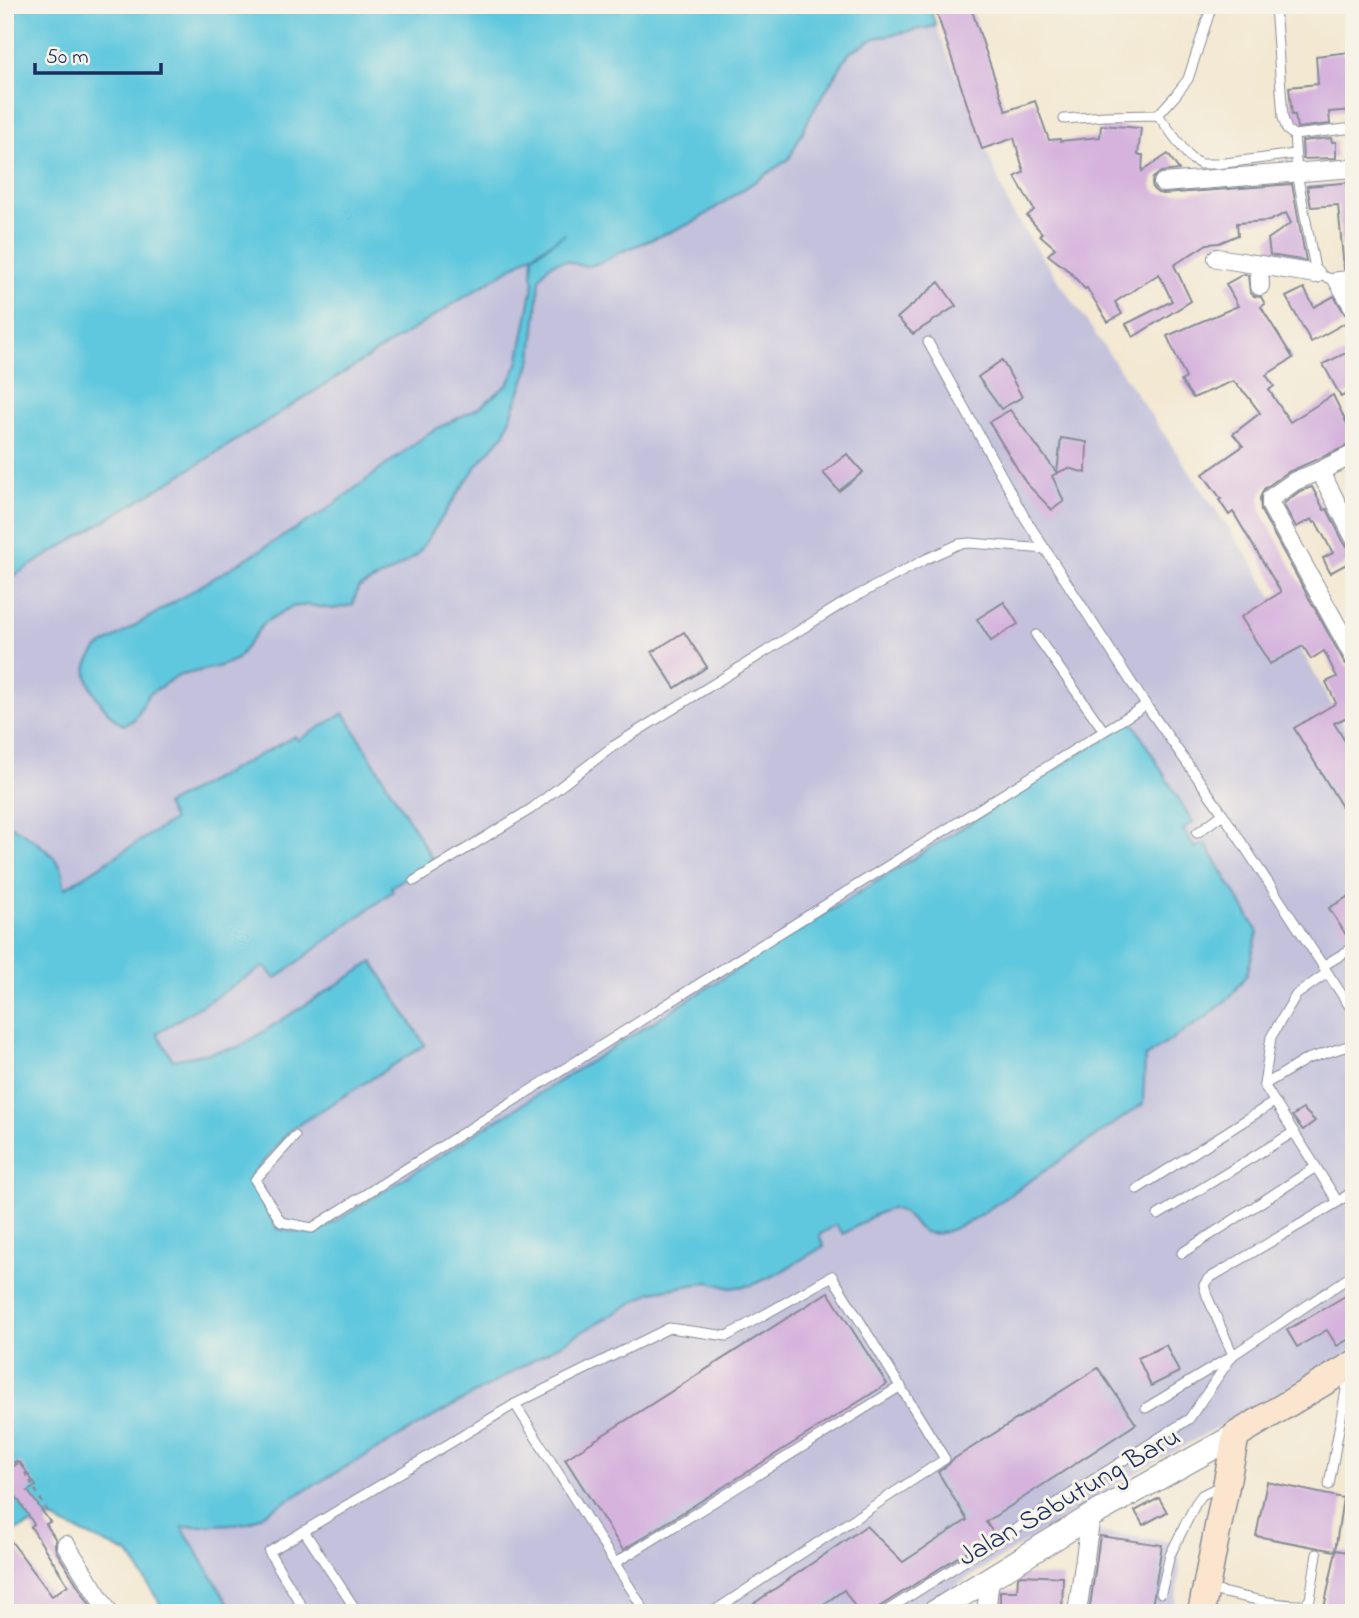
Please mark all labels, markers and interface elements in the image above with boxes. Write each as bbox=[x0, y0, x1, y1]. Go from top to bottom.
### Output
scale bar bbox=[35, 32, 161, 76]
text: 50 m bbox=[46, 43, 89, 73]
street label: Jalan Sabutung Baru bbox=[951, 1418, 1189, 1578]

